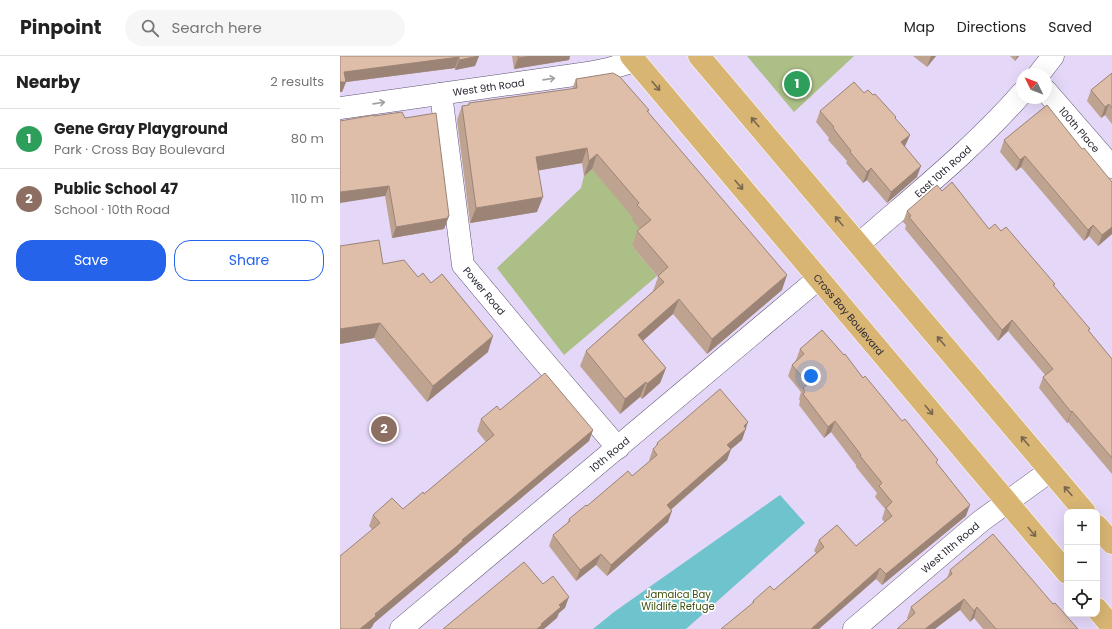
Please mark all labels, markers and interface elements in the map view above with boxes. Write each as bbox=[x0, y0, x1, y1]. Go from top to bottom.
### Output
search box bbox=[125, 10, 405, 46]
text: Pinpoint bbox=[20, 14, 101, 41]
icon: search bbox=[139, 17, 161, 39]
text: Search here bbox=[171, 17, 262, 38]
text: Map bbox=[904, 17, 935, 37]
text: Directions bbox=[957, 17, 1026, 37]
text: Saved bbox=[1048, 17, 1092, 37]
north arrow bbox=[1016, 68, 1052, 104]
pin: 1 bbox=[784, 69, 810, 99]
text: Nearby bbox=[16, 70, 80, 94]
text: 2 results bbox=[270, 72, 324, 91]
street label: West 9th Road bbox=[452, 75, 526, 100]
one-way arrow bbox=[542, 75, 555, 83]
one-way arrow bbox=[651, 81, 660, 91]
one-way arrow bbox=[372, 99, 385, 107]
street label: 100th Place bbox=[1055, 104, 1103, 155]
one-way arrow bbox=[750, 116, 759, 127]
text: Gene Gray Playground bbox=[54, 118, 228, 139]
text: 1 bbox=[27, 129, 31, 148]
text: 80 m bbox=[291, 129, 324, 148]
text: Park · Cross Bay Boulevard bbox=[54, 140, 225, 159]
street label: East 10th Road bbox=[911, 142, 974, 201]
text: Public School 47 bbox=[54, 178, 178, 199]
one-way arrow bbox=[735, 180, 744, 191]
text: 2 bbox=[25, 189, 33, 208]
text: 110 m bbox=[291, 189, 324, 208]
text: School · 10th Road bbox=[54, 200, 170, 219]
one-way arrow bbox=[835, 215, 844, 226]
button: Save bbox=[16, 240, 166, 281]
button: Share bbox=[174, 240, 324, 281]
street label: Power Road bbox=[460, 263, 509, 318]
street label: Cross Bay Boulevard bbox=[810, 270, 888, 358]
one-way arrow bbox=[937, 336, 946, 347]
your location bbox=[801, 366, 821, 386]
one-way arrow bbox=[925, 405, 934, 415]
pin: 2 bbox=[371, 414, 397, 444]
street label: 10th Road bbox=[586, 433, 633, 475]
one-way arrow bbox=[1020, 435, 1029, 446]
one-way arrow bbox=[1063, 486, 1072, 497]
map controls bbox=[1064, 509, 1100, 617]
button: + bbox=[1064, 509, 1100, 545]
street label: West 11th Road bbox=[917, 518, 983, 577]
one-way arrow bbox=[1028, 526, 1037, 537]
button: − bbox=[1064, 545, 1100, 581]
button: locate bbox=[1064, 581, 1100, 617]
park label: Jamaica Bay Wildlife Refuge bbox=[641, 587, 715, 614]

